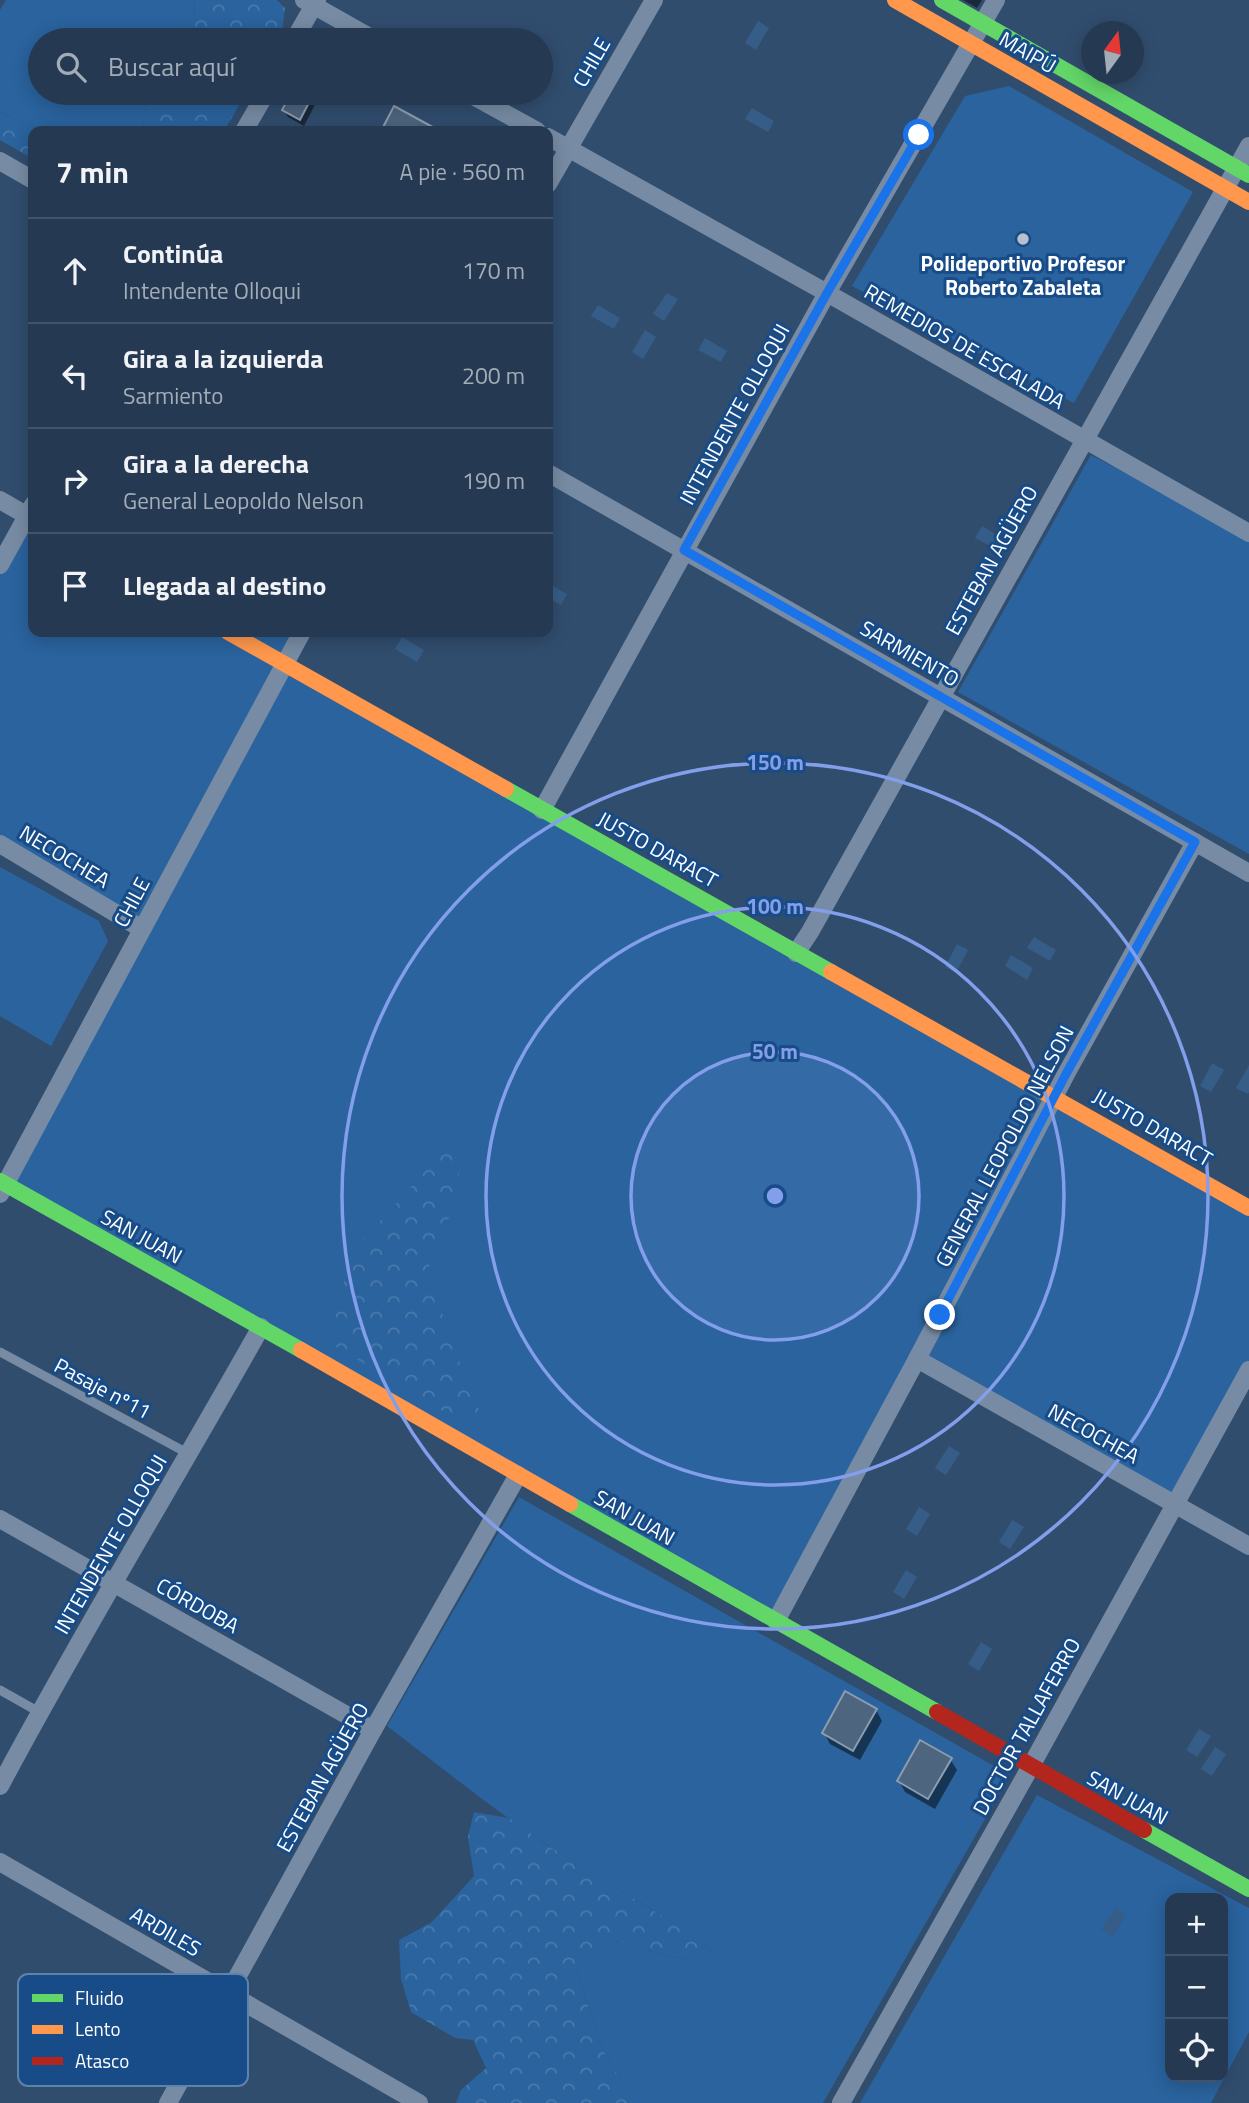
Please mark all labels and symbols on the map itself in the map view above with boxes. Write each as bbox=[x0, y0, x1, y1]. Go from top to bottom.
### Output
north arrow bbox=[1081, 21, 1144, 84]
street label: MAIPÚ bbox=[993, 23, 1063, 81]
street label: CHILE bbox=[564, 31, 618, 93]
route start bbox=[903, 119, 934, 150]
marker: Polideportivo Profesor Roberto Zabaleta bbox=[1015, 231, 1031, 247]
place label: Polideportivo Profesor Roberto Zabaleta bbox=[921, 247, 1126, 303]
street label: REMEDIOS DE ESCALADA bbox=[859, 275, 1072, 417]
street label: INTENDENTE OLLOQUI bbox=[671, 318, 797, 510]
street label: ESTEBAN AGÜERO bbox=[937, 479, 1045, 641]
street label: SARMIENTO bbox=[854, 612, 966, 694]
text: 150 m bbox=[746, 746, 804, 778]
street label: JUSTO DARACT bbox=[592, 803, 724, 895]
street label: NECOCHEA bbox=[14, 816, 117, 896]
street label: CHILE bbox=[105, 871, 157, 933]
text: 100 m bbox=[746, 890, 804, 922]
street label: GENERAL LEOPOLDO NELSON bbox=[927, 1020, 1081, 1272]
text: 50 m bbox=[752, 1035, 798, 1067]
street label: JUSTO DARACT bbox=[1087, 1080, 1219, 1174]
centre of rings bbox=[763, 1184, 787, 1208]
street label: SAN JUAN bbox=[95, 1201, 189, 1271]
route end bbox=[924, 1299, 955, 1330]
street label: Pasaje nº11 bbox=[49, 1349, 157, 1427]
street label: NECOCHEA bbox=[1042, 1395, 1146, 1472]
street label: INTENDENTE OLLOQUI bbox=[45, 1448, 175, 1640]
street label: SAN JUAN bbox=[589, 1481, 681, 1553]
street label: CÓRDOBA bbox=[151, 1569, 246, 1641]
street label: DOCTOR TALLAFERRO bbox=[964, 1631, 1088, 1821]
street label: ESTEBAN AGÜERO bbox=[268, 1696, 376, 1858]
street label: SAN JUAN bbox=[1081, 1762, 1175, 1832]
street label: ARDILES bbox=[125, 1898, 207, 1964]
legend bbox=[18, 1974, 248, 2086]
text: Fluido bbox=[75, 1983, 124, 2012]
text: Lento bbox=[75, 2014, 120, 2043]
text: Atasco bbox=[75, 2046, 129, 2075]

